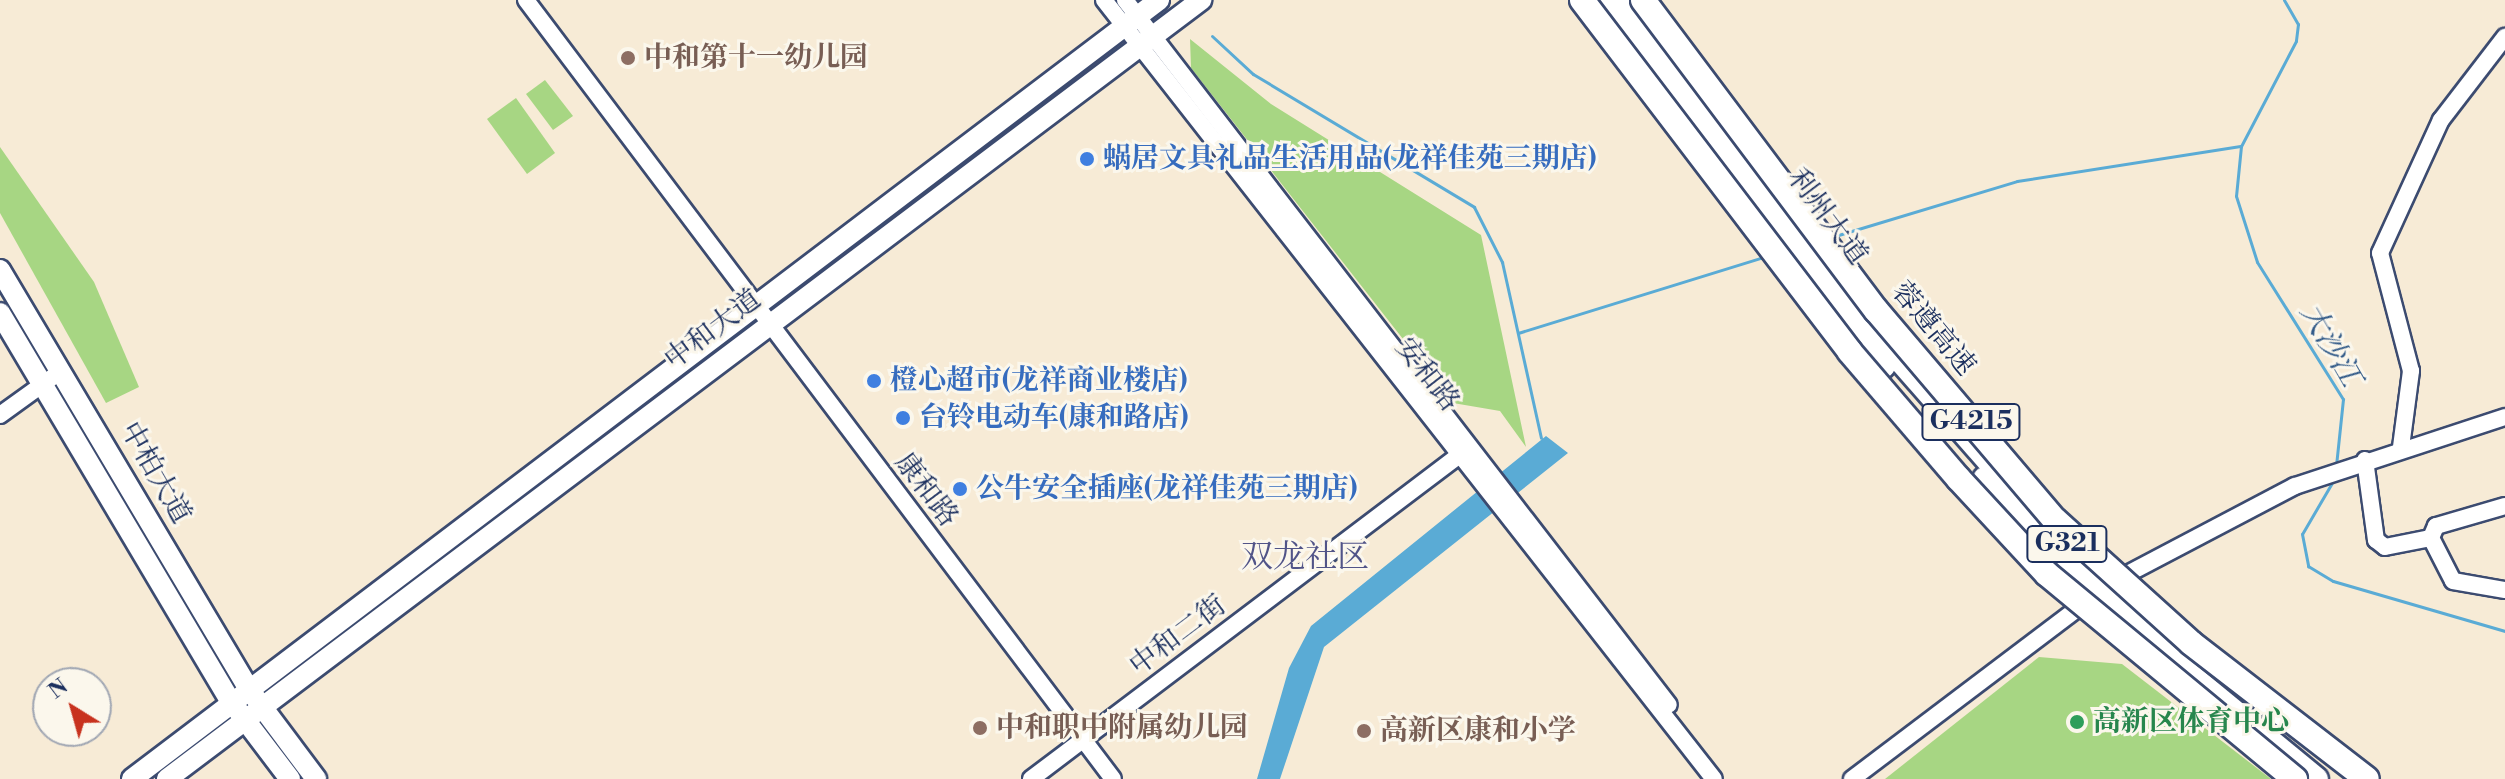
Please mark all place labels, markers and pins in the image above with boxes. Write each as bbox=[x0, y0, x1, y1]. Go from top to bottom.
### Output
place label: 中和第十一幼儿园 bbox=[644, 41, 868, 75]
marker: 中和第十一幼儿园 bbox=[619, 49, 637, 67]
place label: 蜗居文具礼品生活用品(龙祥佳苑三期店) bbox=[1103, 142, 1596, 176]
marker: 蜗居文具礼品生活用品(龙祥佳苑三期店) bbox=[1078, 150, 1096, 168]
place label: 橙心超市(龙祥商业楼店) bbox=[890, 364, 1187, 398]
marker: 橙心超市(龙祥商业楼店) bbox=[865, 372, 883, 390]
place label: 台铃电动车(康和路店) bbox=[919, 401, 1188, 435]
marker: 台铃电动车(康和路店) bbox=[894, 409, 912, 427]
place label: 公牛安全插座(龙祥佳苑三期店) bbox=[976, 472, 1357, 506]
marker: 公牛安全插座(龙祥佳苑三期店) bbox=[951, 480, 969, 498]
place label: 高新区体育中心 bbox=[2093, 705, 2289, 739]
place label: 中和职中附属幼儿园 bbox=[996, 711, 1248, 745]
marker: 高新区体育中心 bbox=[2068, 713, 2086, 731]
place label: 高新区康和小学 bbox=[1380, 714, 1576, 748]
marker: 中和职中附属幼儿园 bbox=[971, 719, 989, 737]
marker: 高新区康和小学 bbox=[1355, 722, 1373, 740]

